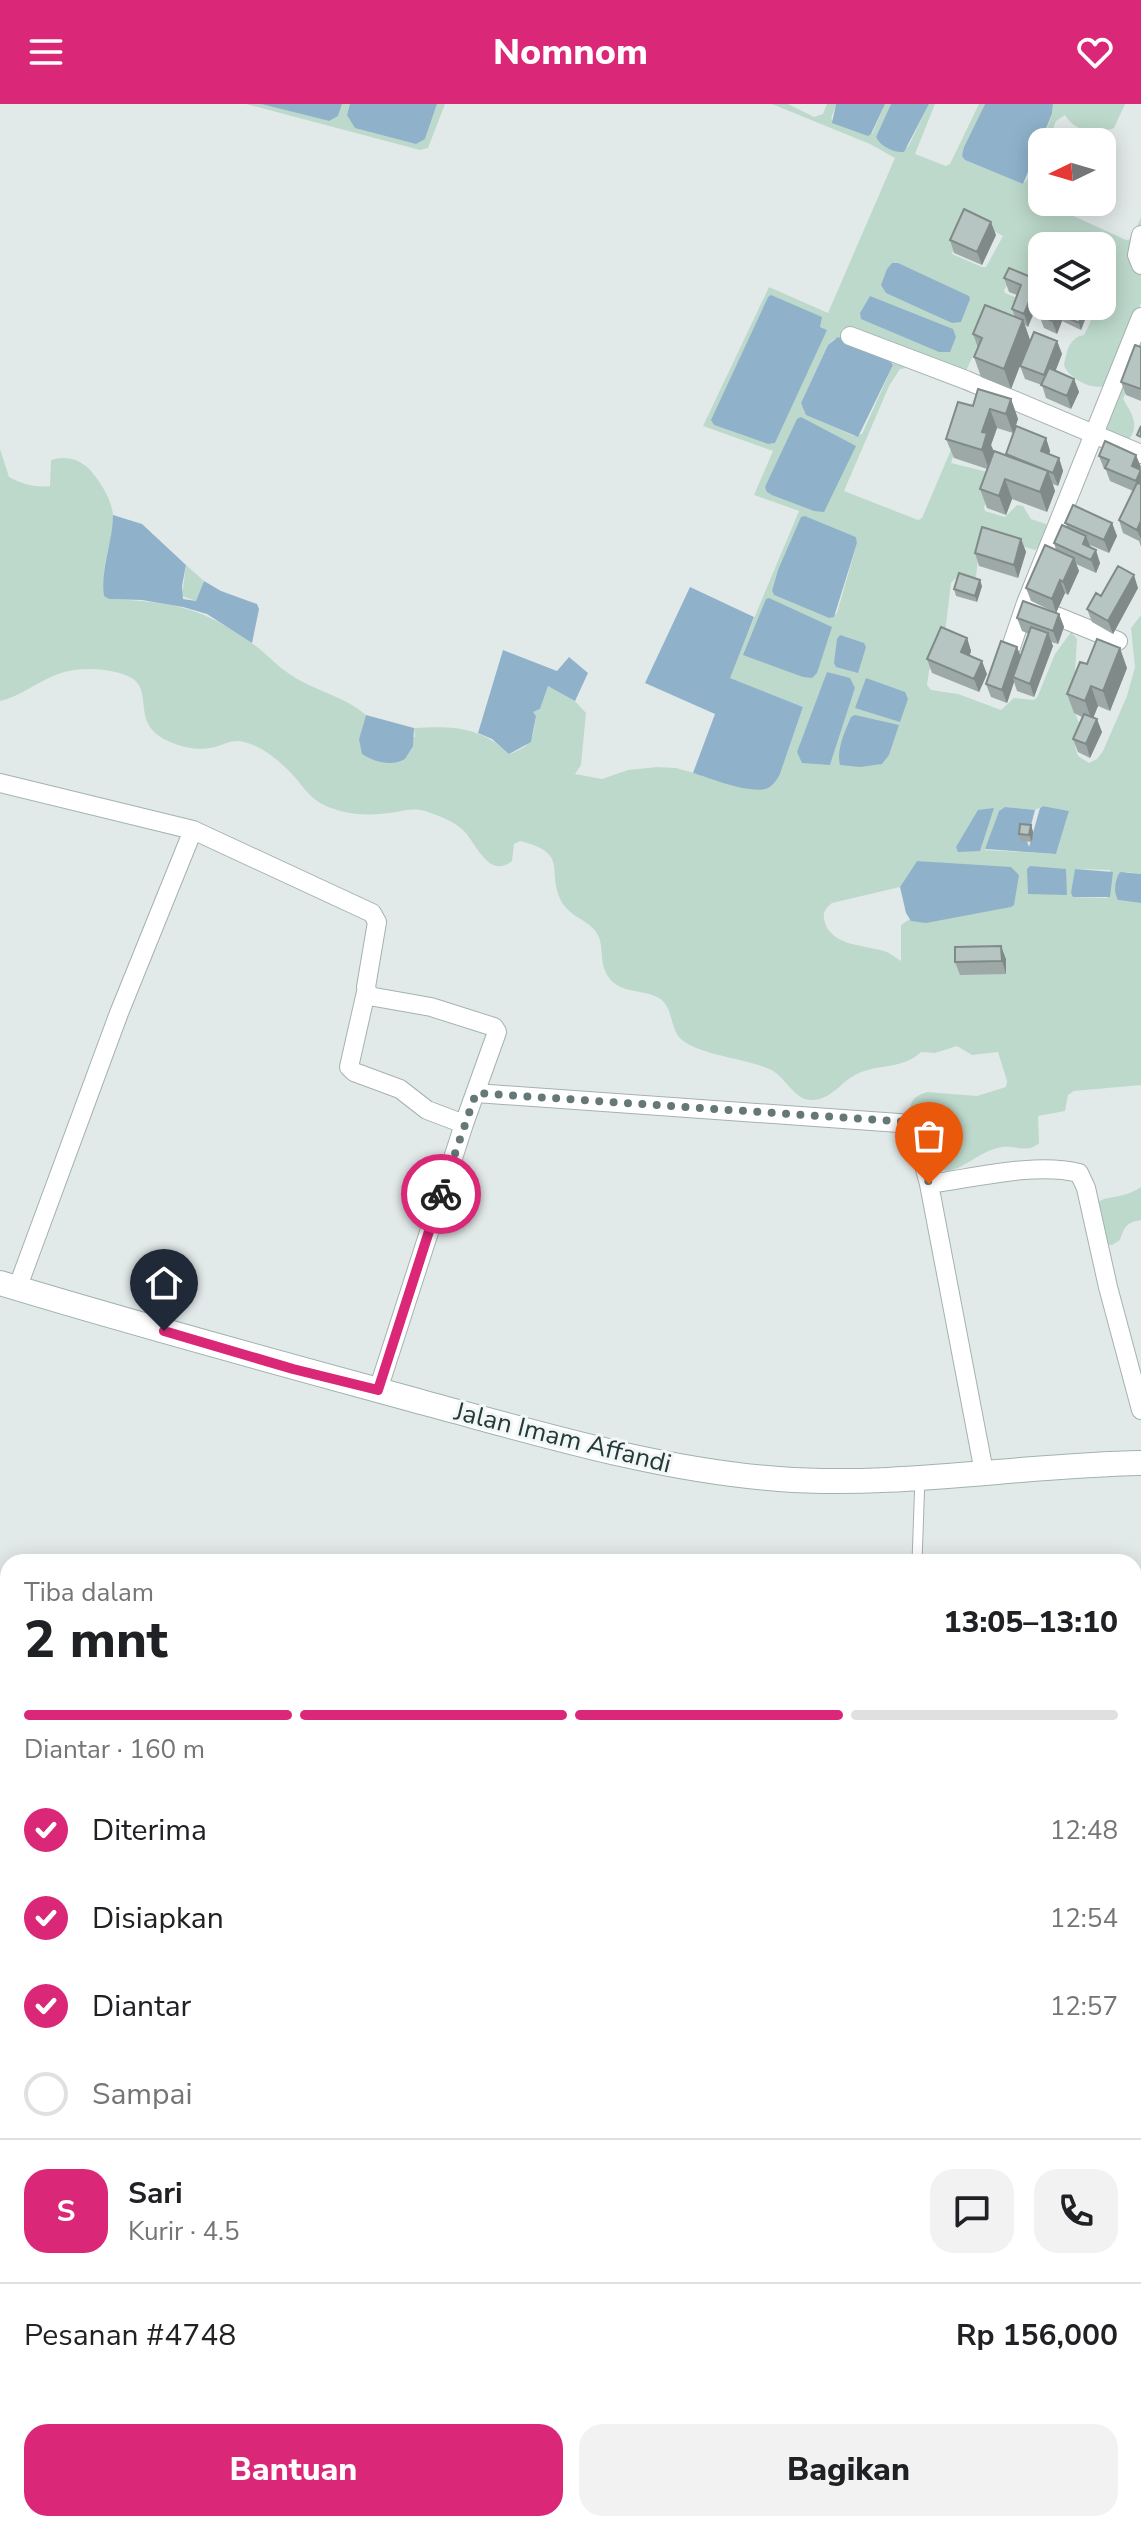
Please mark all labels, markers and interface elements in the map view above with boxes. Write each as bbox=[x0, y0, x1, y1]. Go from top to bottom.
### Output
text: Nomnom bbox=[493, 28, 648, 77]
icon: menu bbox=[24, 30, 68, 74]
icon: heart bbox=[1073, 30, 1117, 74]
north arrow bbox=[1028, 128, 1116, 216]
map controls bbox=[1028, 128, 1116, 320]
button: layers bbox=[1028, 232, 1116, 320]
pin bbox=[895, 1102, 963, 1184]
icon: bag bbox=[907, 1114, 951, 1158]
courier bbox=[401, 1154, 481, 1234]
icon: bike bbox=[419, 1172, 463, 1216]
pin bbox=[130, 1249, 198, 1331]
icon: home bbox=[142, 1261, 186, 1305]
street label: Jalan Imam Affandi bbox=[450, 1393, 675, 1481]
text: Tiba dalam bbox=[24, 1575, 154, 1610]
text: 13:05–13:10 bbox=[943, 1602, 1118, 1643]
text: 2 mnt bbox=[24, 1604, 168, 1675]
text: Diantar · 160 m bbox=[24, 1732, 205, 1767]
icon: check bbox=[24, 1808, 68, 1852]
text: Diterima bbox=[92, 1810, 207, 1851]
text: 12:48 bbox=[1050, 1813, 1118, 1848]
icon: check bbox=[24, 1896, 68, 1940]
text: Disiapkan bbox=[92, 1898, 224, 1939]
text: 12:54 bbox=[1050, 1901, 1118, 1936]
icon: check bbox=[24, 1984, 68, 2028]
text: Diantar bbox=[92, 1986, 191, 2027]
text: 12:57 bbox=[1050, 1989, 1118, 2024]
text: Sampai bbox=[92, 2074, 192, 2115]
button: chat bbox=[930, 2169, 1014, 2253]
button: phone bbox=[1034, 2169, 1118, 2253]
text: Sari bbox=[128, 2173, 183, 2214]
text: S bbox=[57, 2191, 75, 2232]
text: Kurir · 4.5 bbox=[128, 2214, 240, 2249]
text: Pesanan #4748 bbox=[24, 2315, 236, 2356]
text: Rp 156,000 bbox=[956, 2315, 1118, 2356]
button: Bantuan bbox=[24, 2424, 563, 2516]
button: Bagikan bbox=[579, 2424, 1118, 2516]

